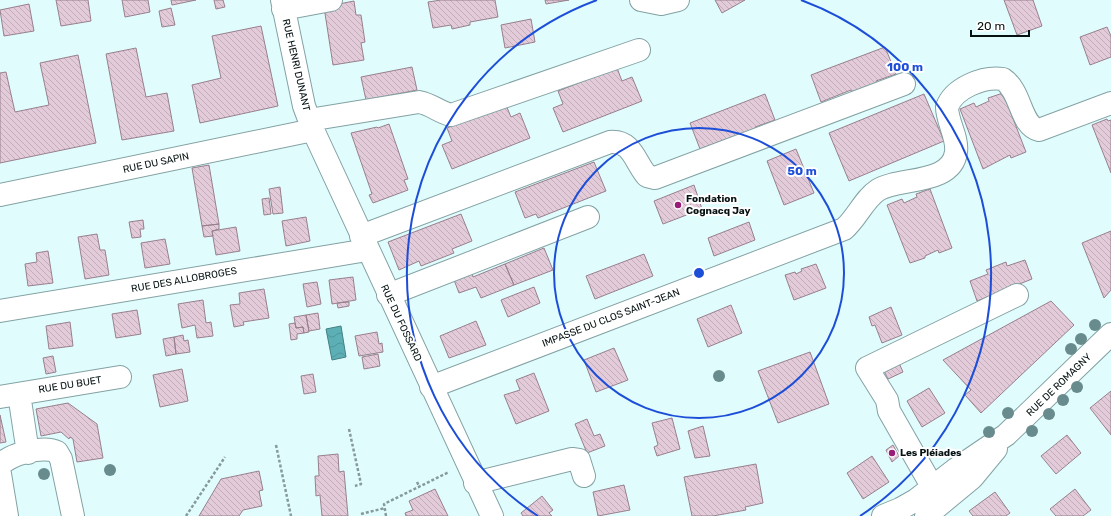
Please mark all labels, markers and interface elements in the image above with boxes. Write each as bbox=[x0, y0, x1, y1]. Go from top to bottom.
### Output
scale bar bbox=[971, 12, 1029, 38]
street label: RUE HENRI DUNANT bbox=[280, 18, 312, 112]
text: 20 m bbox=[977, 19, 1005, 33]
text: 100 m bbox=[887, 60, 923, 74]
street label: RUE DU SAPIN bbox=[122, 150, 190, 176]
text: 50 m bbox=[787, 164, 817, 178]
place label: Fondation Cognacq Jay bbox=[686, 193, 751, 217]
marker: Fondation Cognacq Jay bbox=[673, 200, 683, 210]
street label: RUE DES ALLOBROGES bbox=[130, 265, 238, 295]
centre of rings bbox=[692, 266, 706, 280]
street label: RUE DU FOSSARD bbox=[378, 283, 424, 363]
street label: IMPASSE DU CLOS SAINT-JEAN bbox=[540, 286, 682, 350]
street label: RUE DE ROMAGNY bbox=[1024, 351, 1094, 419]
street label: RUE DU BUET bbox=[37, 374, 103, 396]
place label: Les Pléiades bbox=[900, 447, 962, 459]
marker: Les Pléiades bbox=[887, 448, 897, 458]

